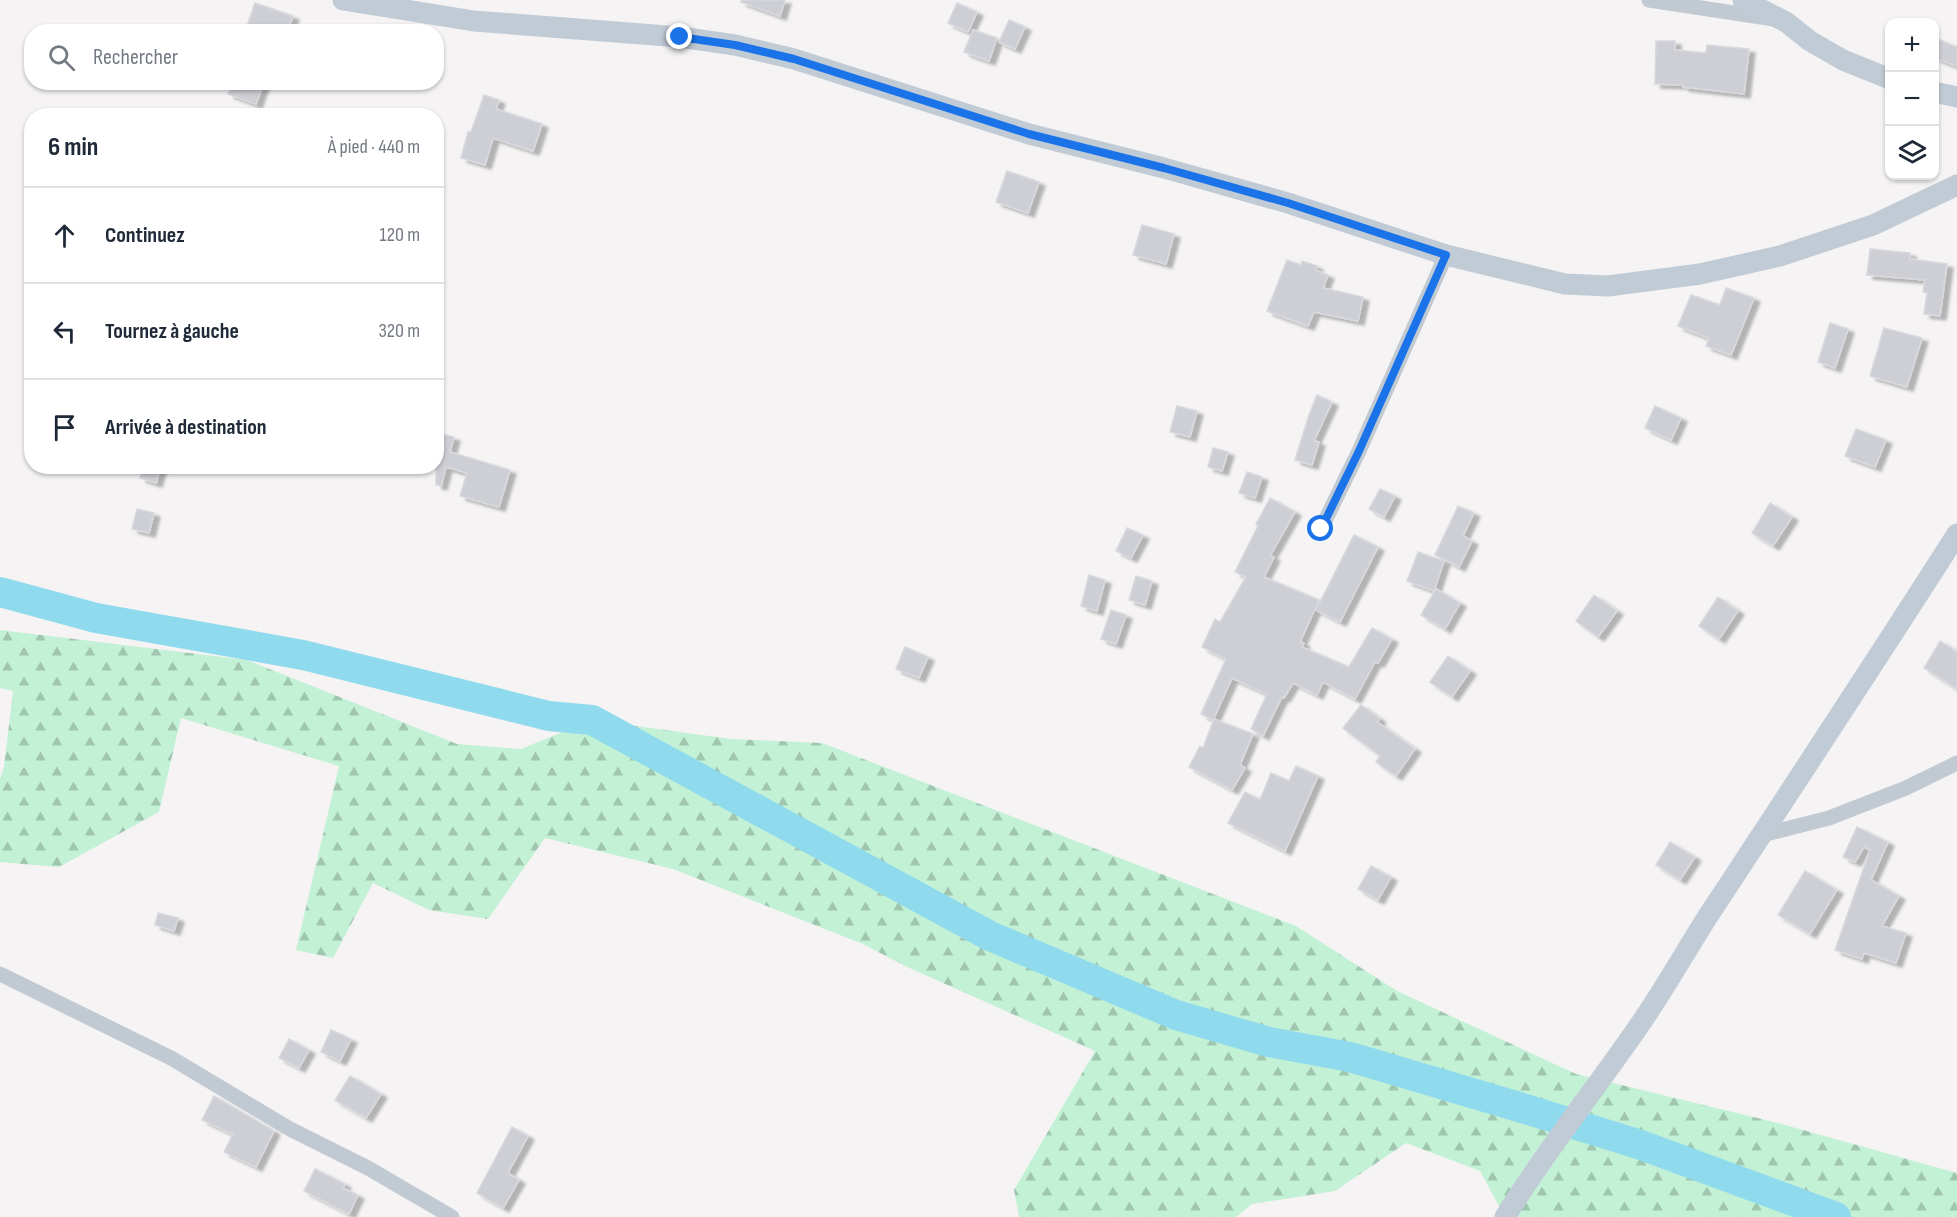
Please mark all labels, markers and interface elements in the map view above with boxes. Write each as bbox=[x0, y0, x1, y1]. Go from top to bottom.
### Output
map controls bbox=[1885, 18, 1939, 180]
button: + bbox=[1885, 18, 1939, 72]
route end bbox=[666, 23, 692, 49]
search box bbox=[24, 24, 444, 90]
icon: search bbox=[45, 41, 78, 74]
text: Rechercher bbox=[93, 44, 178, 71]
button: − bbox=[1885, 72, 1939, 126]
button: layers bbox=[1885, 126, 1939, 180]
text: 6 min bbox=[48, 132, 98, 163]
text: À pied · 440 m bbox=[328, 135, 420, 159]
icon: ahead bbox=[48, 219, 81, 252]
text: Continuez bbox=[105, 222, 185, 249]
text: 120 m bbox=[380, 223, 420, 247]
icon: left bbox=[48, 315, 81, 348]
text: Tournez à gauche bbox=[105, 318, 239, 345]
text: 320 m bbox=[378, 319, 420, 343]
icon: arrive bbox=[48, 411, 81, 444]
text: Arrivée à destination bbox=[105, 414, 267, 441]
route start bbox=[1307, 515, 1333, 541]

